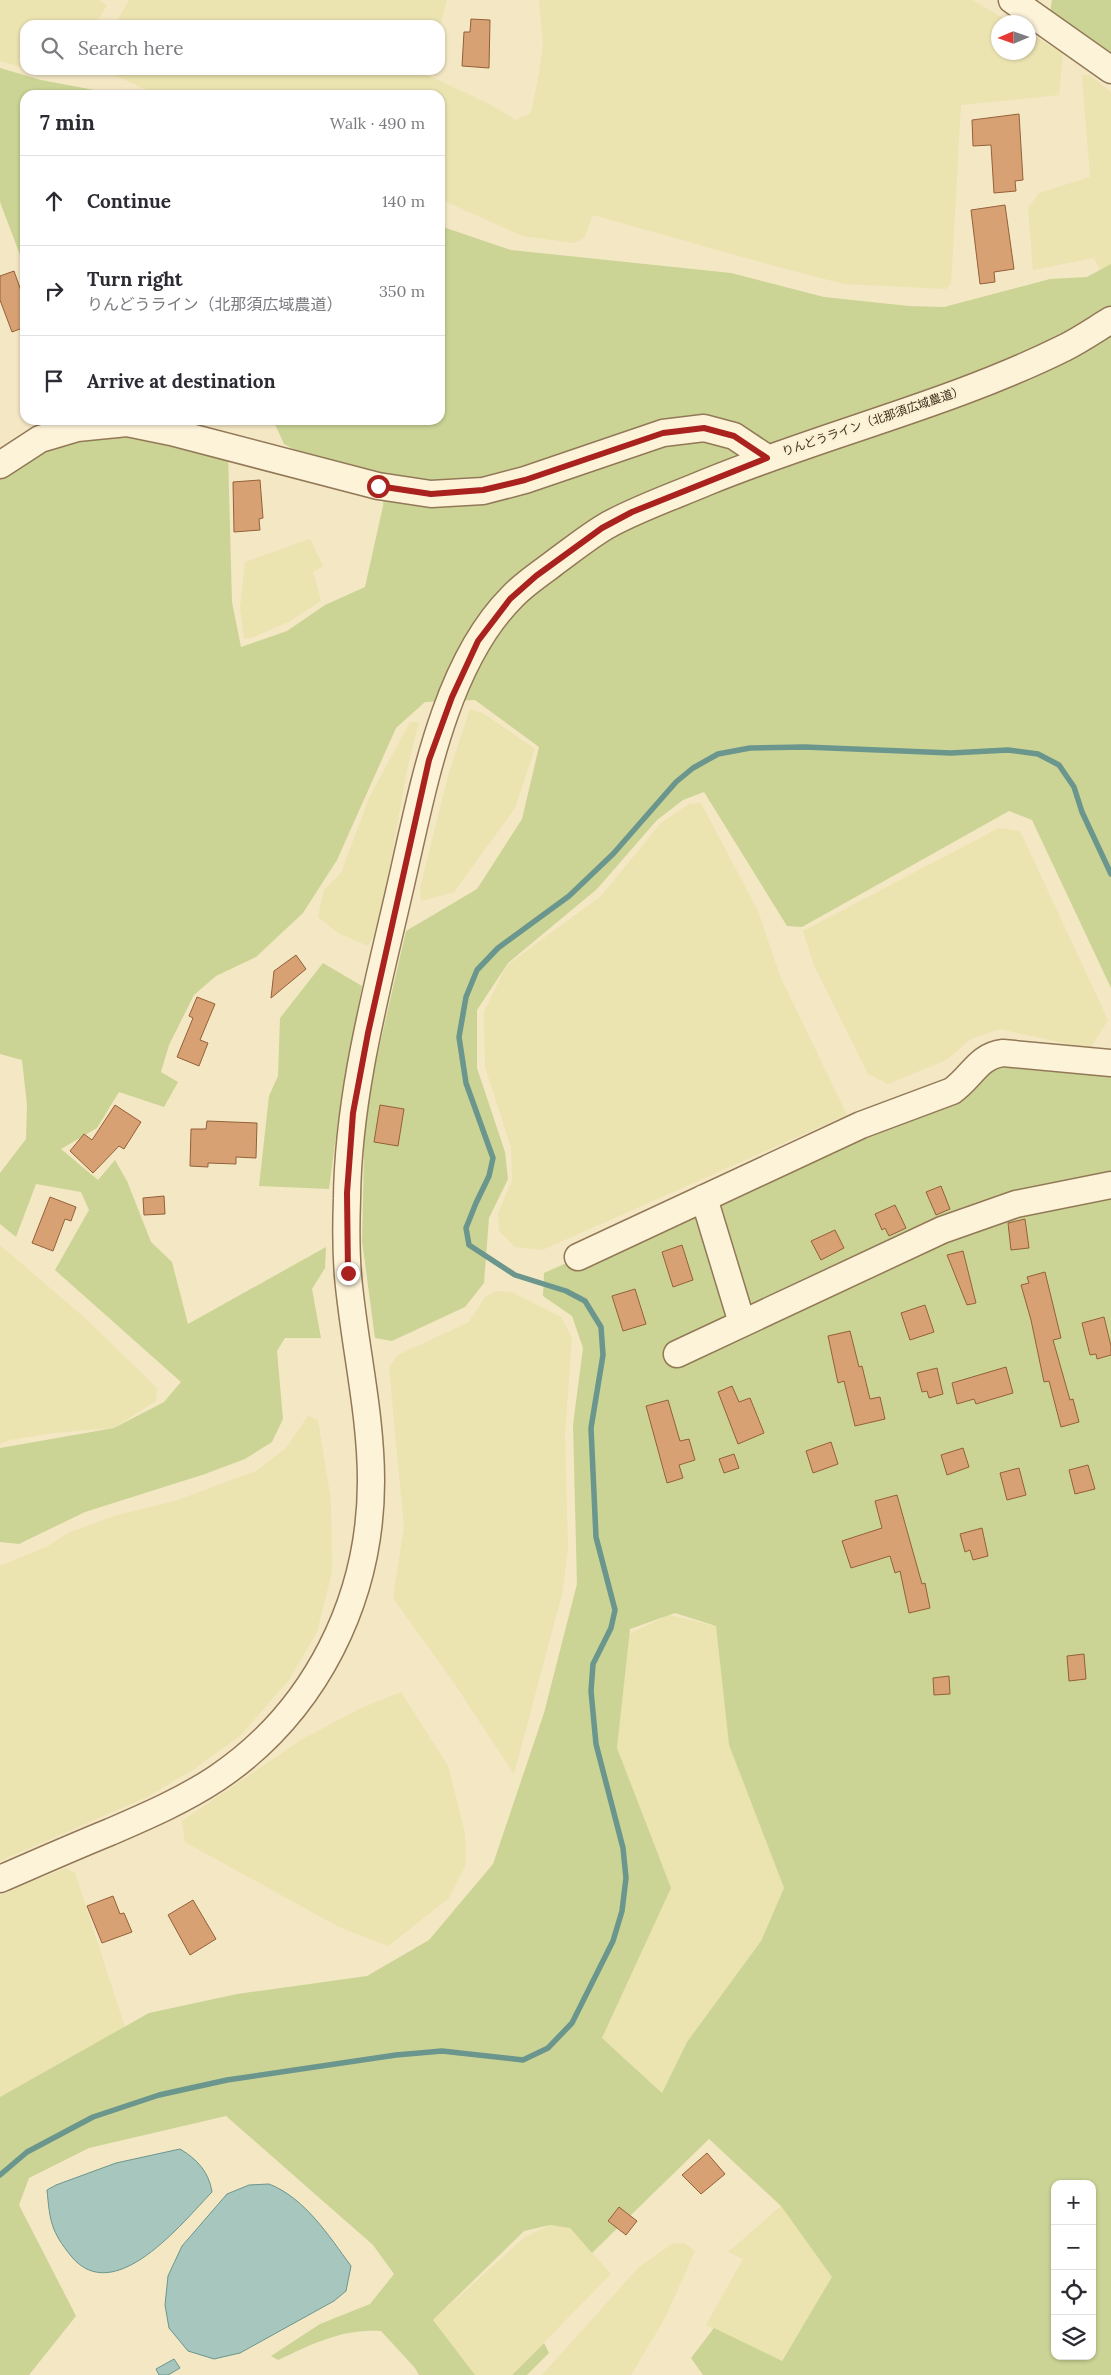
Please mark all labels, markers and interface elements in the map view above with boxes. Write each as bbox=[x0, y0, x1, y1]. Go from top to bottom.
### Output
north arrow bbox=[991, 15, 1036, 60]
search box bbox=[20, 20, 445, 75]
icon: search bbox=[38, 34, 66, 62]
text: Search here bbox=[78, 36, 184, 60]
text: 7 min bbox=[40, 109, 95, 136]
text: Walk · 490 m bbox=[330, 113, 425, 133]
icon: ahead bbox=[40, 187, 68, 215]
text: Continue bbox=[87, 189, 171, 213]
text: 140 m bbox=[382, 191, 425, 211]
text: Turn right bbox=[87, 267, 183, 291]
icon: right bbox=[40, 277, 68, 305]
text: 350 m bbox=[379, 281, 425, 301]
text: りんどうライン（北那須広域農道） bbox=[87, 294, 343, 314]
icon: arrive bbox=[40, 367, 68, 395]
text: Arrive at destination bbox=[87, 369, 276, 393]
street label: りんどうライン（北那須広域農道） bbox=[780, 382, 966, 459]
route start bbox=[367, 475, 390, 498]
route end bbox=[337, 1262, 360, 1285]
map controls bbox=[1051, 2180, 1096, 2360]
button: + bbox=[1051, 2180, 1096, 2225]
button: − bbox=[1051, 2225, 1096, 2270]
button: locate bbox=[1051, 2270, 1096, 2315]
button: layers bbox=[1051, 2315, 1096, 2360]

